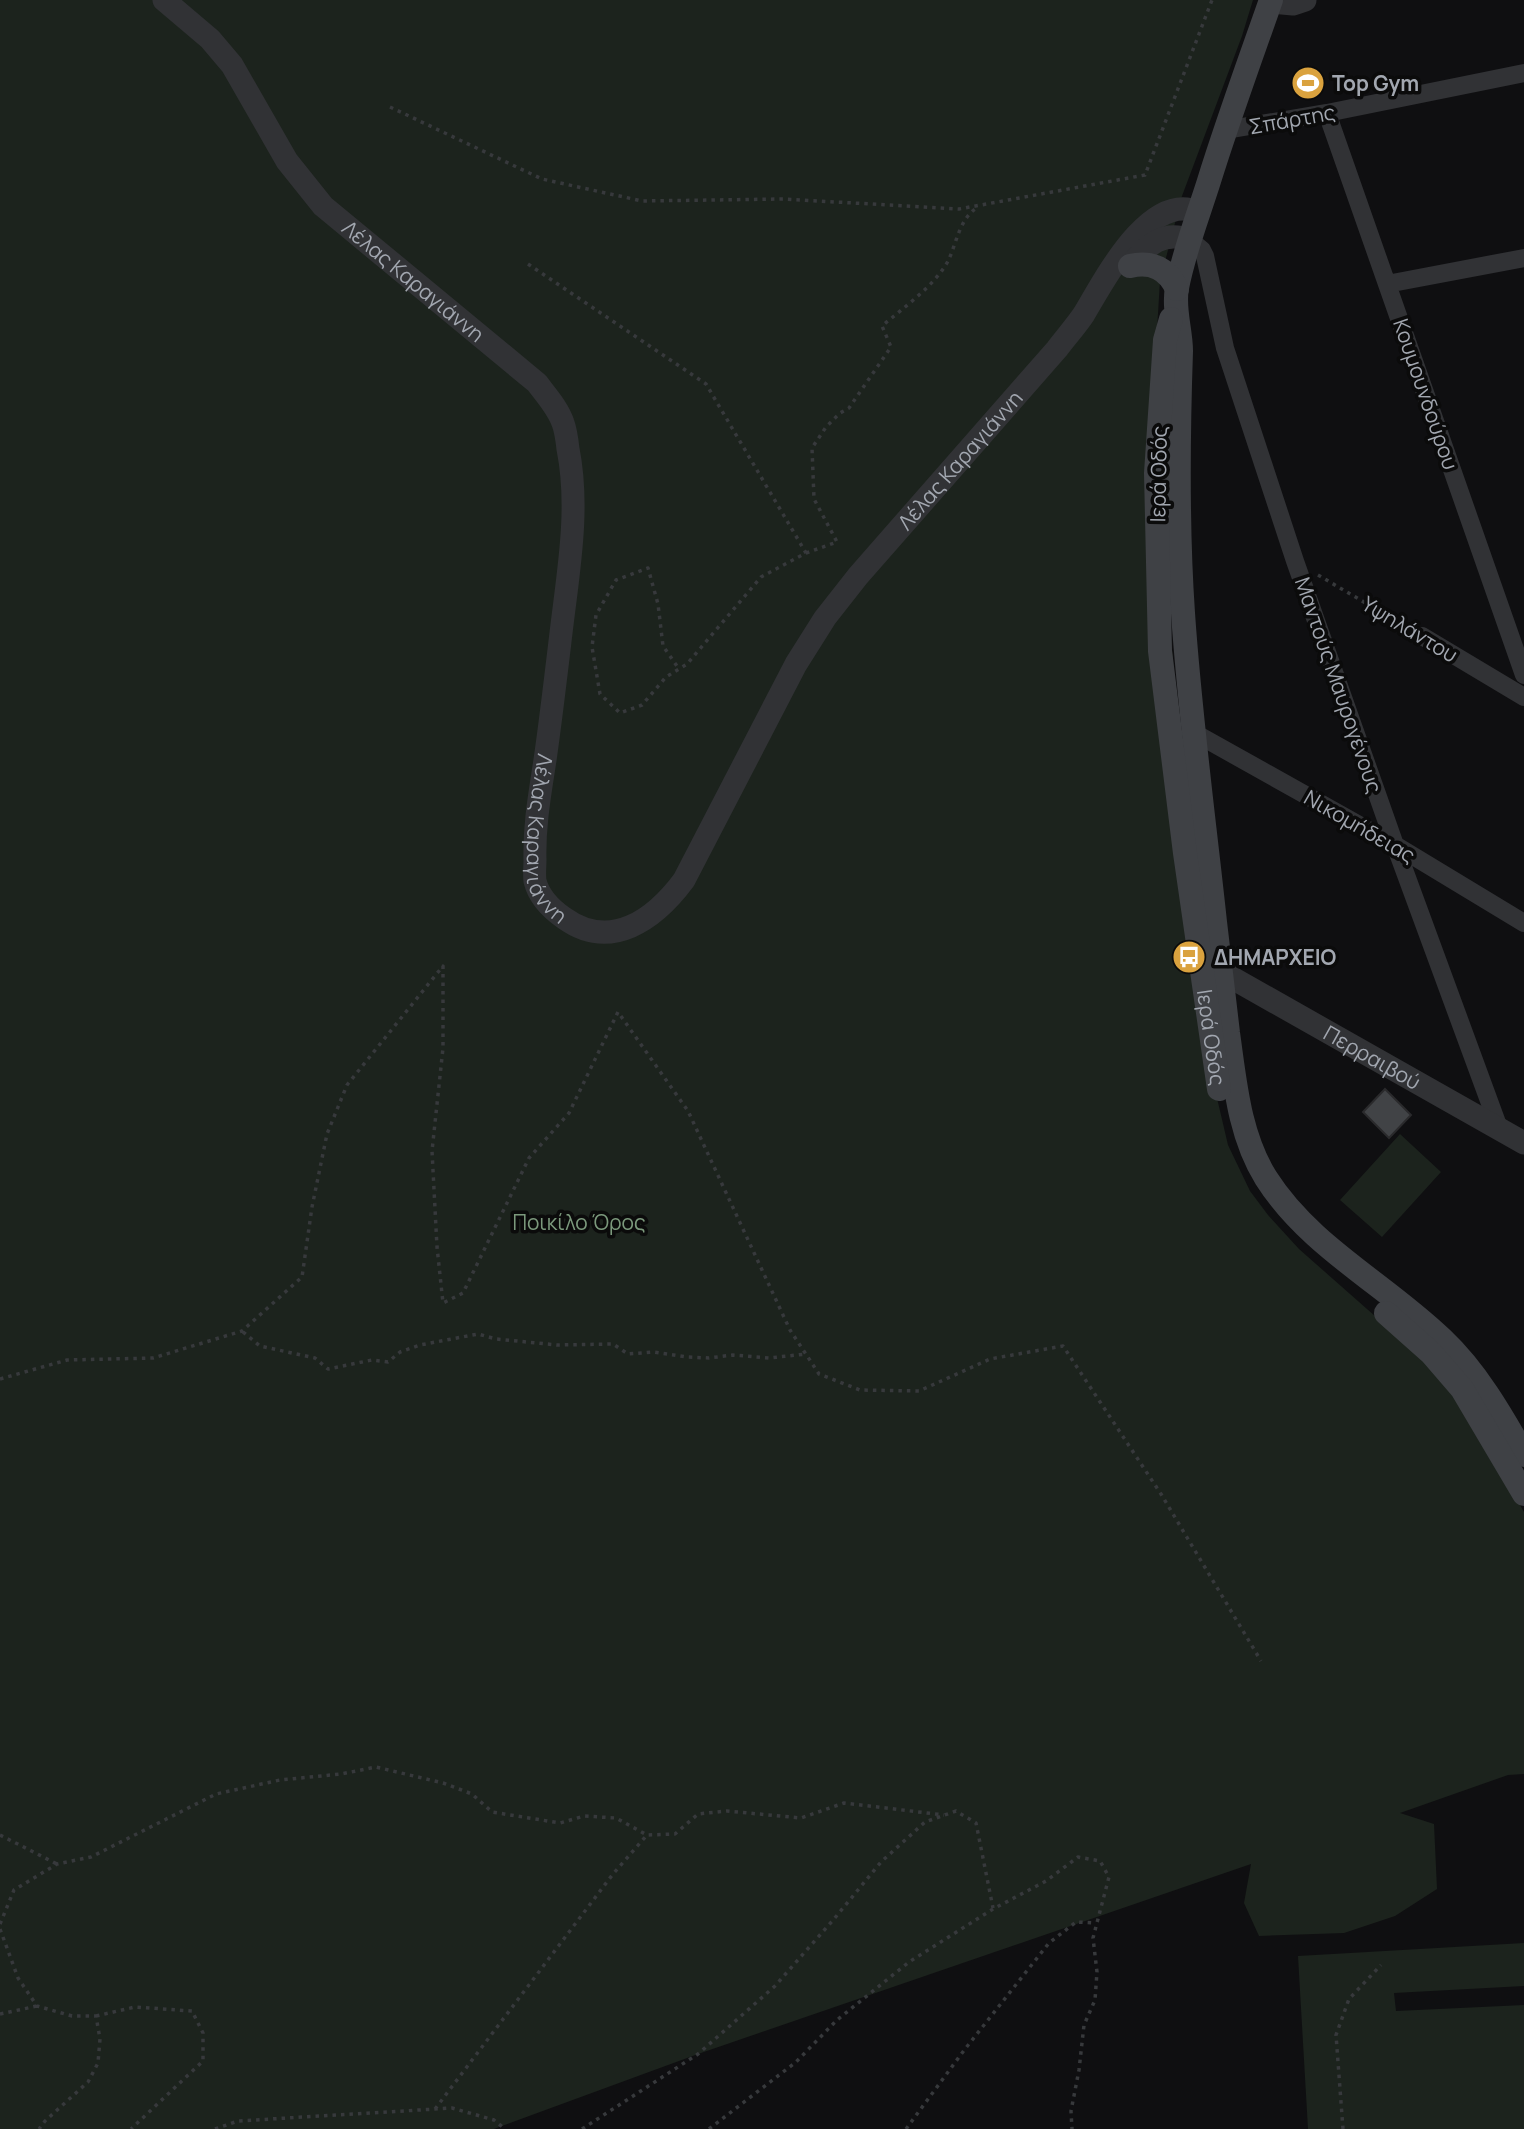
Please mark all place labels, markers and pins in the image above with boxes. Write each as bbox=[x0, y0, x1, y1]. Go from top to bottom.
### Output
sports icon: Top Gym bbox=[1289, 64, 1327, 102]
place label: Top Gym bbox=[1332, 69, 1419, 97]
bus stop icon: ΔΗΜΑΡΧΕΙΟ bbox=[1170, 938, 1208, 976]
place label: ΔΗΜΑΡΧΕΙΟ bbox=[1214, 943, 1337, 971]

